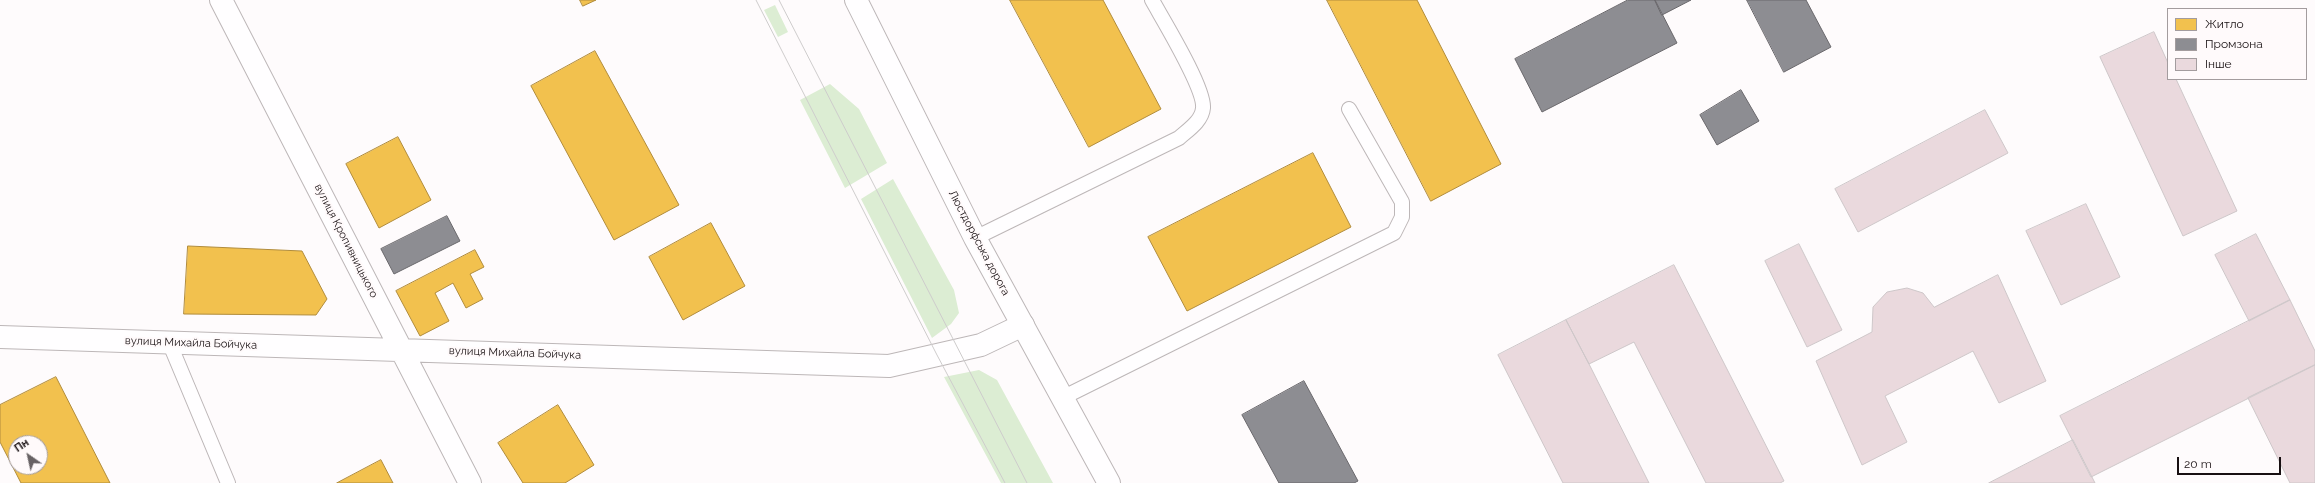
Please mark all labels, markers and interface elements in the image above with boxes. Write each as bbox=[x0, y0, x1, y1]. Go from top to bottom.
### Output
legend bbox=[2167, 8, 2307, 80]
text: Житло bbox=[2205, 17, 2244, 31]
text: Промзона bbox=[2205, 37, 2263, 51]
text: Інше bbox=[2205, 57, 2232, 71]
street label: вулиця Кропивницького bbox=[311, 182, 381, 300]
street label: Люстдорфська дорога bbox=[946, 188, 1012, 298]
street label: вулиця Михайла Бойчука bbox=[125, 334, 257, 352]
street label: вулиця Михайла Бойчука bbox=[449, 344, 581, 362]
north arrow bbox=[8, 435, 48, 475]
text: Пн bbox=[12, 436, 31, 455]
scale bar bbox=[2179, 449, 2283, 475]
text: 20 m bbox=[2184, 457, 2212, 471]

